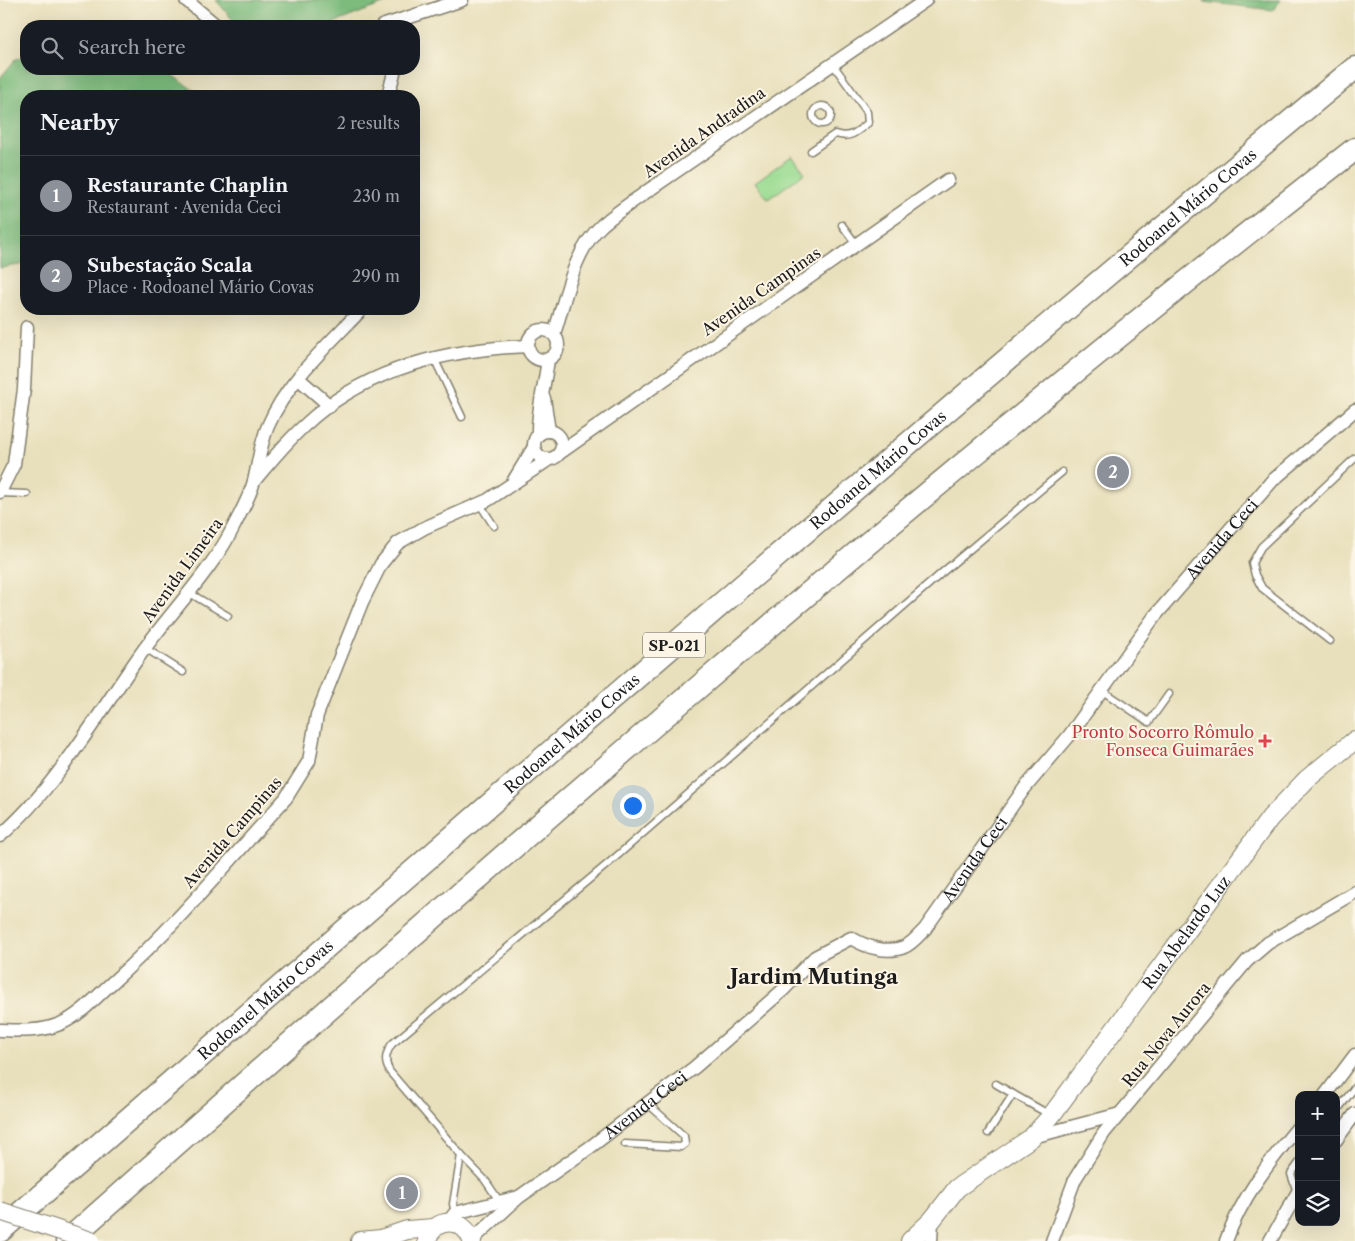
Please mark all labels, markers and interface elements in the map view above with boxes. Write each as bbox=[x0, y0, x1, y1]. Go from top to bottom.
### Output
search box bbox=[20, 20, 420, 75]
icon: search bbox=[38, 34, 66, 62]
text: Search here bbox=[78, 36, 186, 59]
street label: Avenida Andradina bbox=[638, 82, 769, 182]
text: Nearby bbox=[40, 110, 119, 135]
text: 2 results bbox=[337, 113, 400, 133]
street label: Rodoanel Mário Covas bbox=[1115, 144, 1260, 270]
text: Restaurante Chaplin bbox=[87, 174, 288, 197]
text: 1 bbox=[52, 186, 60, 206]
text: 230 m bbox=[353, 186, 400, 206]
text: Restaurant · Avenida Ceci bbox=[87, 197, 281, 217]
street label: Avenida Campinas bbox=[697, 242, 825, 340]
text: Subestação Scala bbox=[87, 254, 252, 277]
text: 2 bbox=[51, 266, 61, 286]
text: 290 m bbox=[352, 266, 400, 286]
text: Place · Rodoanel Mário Covas bbox=[87, 277, 314, 297]
street label: Rodoanel Mário Covas bbox=[806, 406, 950, 533]
pin: 2 bbox=[1097, 453, 1129, 491]
street label: Avenida Ceci bbox=[1181, 495, 1262, 584]
street label: Avenida Limeira bbox=[137, 513, 227, 627]
road number: SP-021 bbox=[643, 632, 705, 658]
street label: Rodoanel Mário Covas bbox=[500, 669, 644, 798]
place label: Pronto Socorro Rômulo Fonseca Guimarães bbox=[1072, 722, 1254, 760]
marker: Pronto Socorro Rômulo Fonseca Guimarães bbox=[1258, 734, 1272, 748]
street label: Avenida Campinas bbox=[178, 772, 286, 893]
your location bbox=[620, 793, 646, 819]
street label: Avenida Ceci bbox=[937, 813, 1011, 907]
street label: Rua Abelardo Luz bbox=[1138, 872, 1234, 993]
street label: Rodoanel Mário Covas bbox=[194, 935, 337, 1064]
district label: Jardim Mutinga bbox=[726, 964, 899, 989]
street label: Rua Nova Aurora bbox=[1118, 977, 1215, 1091]
street label: Avenida Ceci bbox=[599, 1067, 691, 1144]
map controls bbox=[1295, 1091, 1340, 1226]
button: + bbox=[1295, 1091, 1340, 1136]
button: − bbox=[1295, 1136, 1340, 1181]
pin: 1 bbox=[386, 1174, 418, 1212]
button: layers bbox=[1295, 1181, 1340, 1226]

